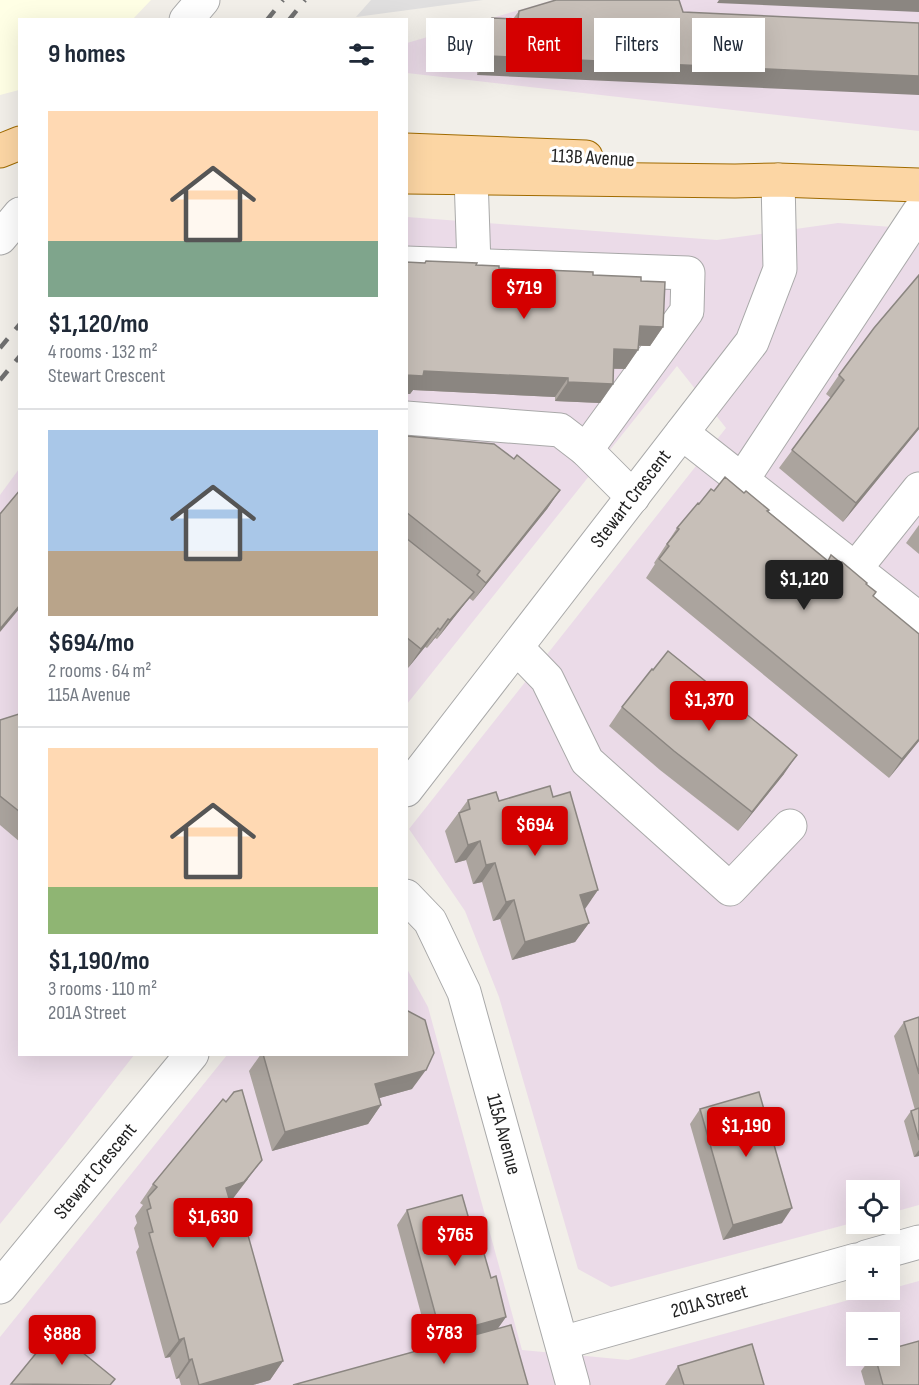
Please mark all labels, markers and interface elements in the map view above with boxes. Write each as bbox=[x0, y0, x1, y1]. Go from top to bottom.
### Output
chip: Buy bbox=[426, 18, 494, 72]
chip: Rent bbox=[506, 18, 582, 72]
chip: Filters bbox=[594, 18, 680, 72]
chip: New bbox=[692, 18, 765, 72]
icon: filters bbox=[345, 38, 378, 71]
text: 9 homes bbox=[48, 39, 126, 70]
street label: 113B Avenue bbox=[551, 144, 635, 172]
icon: home bbox=[159, 150, 267, 258]
pin: $719 bbox=[488, 269, 560, 320]
text: $719 bbox=[506, 276, 542, 300]
text: $1,120/mo bbox=[48, 309, 149, 340]
text: 4 rooms · 132 m² bbox=[48, 340, 158, 364]
text: Stewart Crescent bbox=[48, 364, 165, 388]
street label: Stewart Crescent bbox=[586, 445, 676, 553]
icon: home bbox=[159, 469, 267, 577]
pin: $1,120 bbox=[755, 560, 853, 611]
text: $1,120 bbox=[779, 567, 829, 591]
text: $694/mo bbox=[48, 628, 134, 659]
text: 2 rooms · 64 m² bbox=[48, 659, 152, 683]
pin: $1,370 bbox=[660, 681, 758, 732]
text: 115A Avenue bbox=[48, 683, 131, 707]
text: $1,370 bbox=[684, 688, 734, 712]
icon: home bbox=[159, 787, 267, 895]
pin: $694 bbox=[499, 806, 571, 857]
text: $694 bbox=[516, 813, 554, 837]
text: $1,190/mo bbox=[48, 946, 150, 977]
text: 3 rooms · 110 m² bbox=[48, 977, 157, 1001]
text: 201A Street bbox=[48, 1001, 126, 1025]
street label: 115A Avenue bbox=[481, 1091, 526, 1177]
pin: $1,190 bbox=[697, 1107, 795, 1158]
text: $1,190 bbox=[721, 1114, 771, 1138]
street label: Stewart Crescent bbox=[49, 1118, 142, 1224]
map controls bbox=[846, 1180, 900, 1366]
button: locate bbox=[846, 1180, 900, 1234]
pin: $1,630 bbox=[164, 1198, 262, 1249]
text: $1,630 bbox=[188, 1205, 238, 1229]
pin: $765 bbox=[419, 1216, 491, 1267]
text: $765 bbox=[436, 1223, 474, 1247]
button: + bbox=[846, 1246, 900, 1300]
street label: 201A Street bbox=[668, 1279, 750, 1324]
button: − bbox=[846, 1312, 900, 1366]
pin: $783 bbox=[408, 1314, 480, 1365]
pin: $888 bbox=[26, 1315, 98, 1366]
text: $783 bbox=[425, 1321, 463, 1345]
text: $888 bbox=[43, 1322, 81, 1346]

